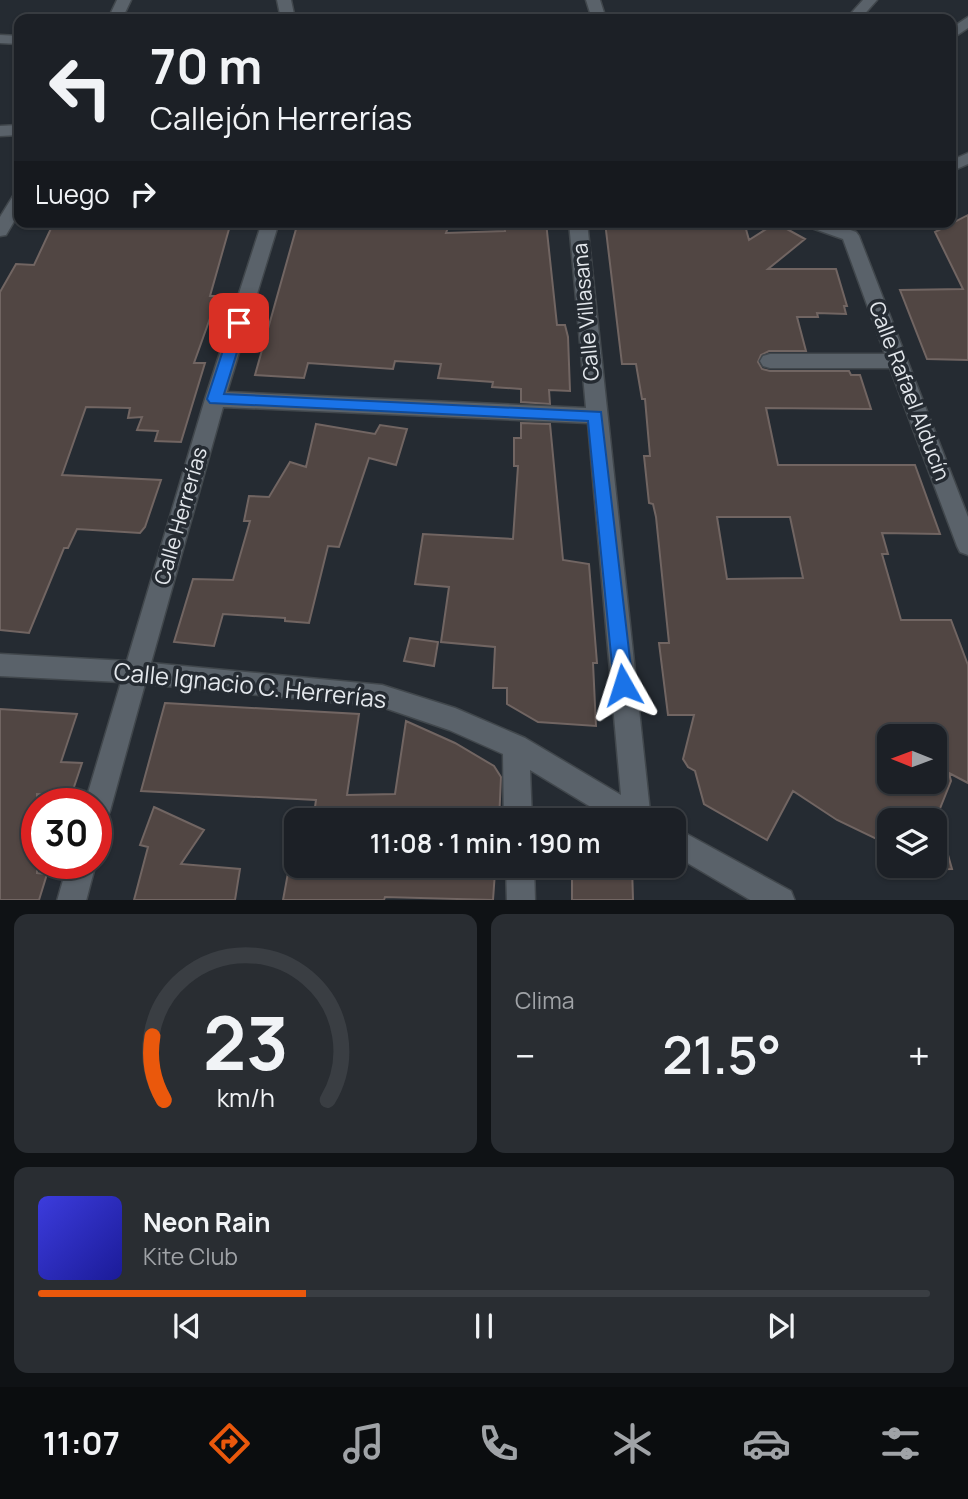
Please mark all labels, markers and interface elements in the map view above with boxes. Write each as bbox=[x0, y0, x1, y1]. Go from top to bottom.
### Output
text: 70 m bbox=[150, 32, 262, 99]
icon: left bbox=[35, 42, 126, 133]
text: Callejón Herrerías bbox=[150, 96, 412, 140]
icon: right bbox=[124, 175, 162, 213]
text: Luego bbox=[35, 176, 110, 212]
street label: Calle Villasana bbox=[565, 242, 605, 382]
pin bbox=[209, 293, 269, 353]
street label: Calle Rafael Alducín bbox=[863, 297, 957, 484]
icon: arrive bbox=[220, 304, 258, 342]
street label: Calle Herrerías bbox=[147, 444, 213, 588]
position arrow bbox=[586, 648, 660, 722]
street label: Calle Ignacio C. Herrerías bbox=[112, 654, 388, 715]
north arrow bbox=[877, 724, 947, 794]
map controls bbox=[877, 724, 947, 878]
speed limit sign: 30 bbox=[21, 788, 112, 879]
button: layers bbox=[877, 808, 947, 878]
text: 11:08 · 1 min · 190 m bbox=[370, 825, 600, 861]
text: Clima bbox=[515, 984, 574, 1016]
text: 23 bbox=[203, 992, 288, 1092]
text: 21.5° bbox=[662, 1019, 781, 1090]
text: − bbox=[515, 1029, 536, 1081]
text: + bbox=[908, 1029, 930, 1081]
text: km/h bbox=[216, 1079, 275, 1114]
text: Neon Rain bbox=[143, 1204, 271, 1240]
text: Kite Club bbox=[143, 1240, 238, 1272]
icon: previous bbox=[168, 1307, 206, 1345]
icon: pause bbox=[465, 1307, 503, 1345]
icon: next bbox=[762, 1307, 800, 1345]
icon: directions bbox=[205, 1419, 254, 1468]
icon: music bbox=[339, 1419, 388, 1468]
icon: phone bbox=[474, 1419, 523, 1468]
icon: climate bbox=[608, 1419, 657, 1468]
icon: car bbox=[742, 1419, 791, 1468]
icon: filters bbox=[876, 1419, 925, 1468]
text: 11:07 bbox=[43, 1421, 120, 1465]

